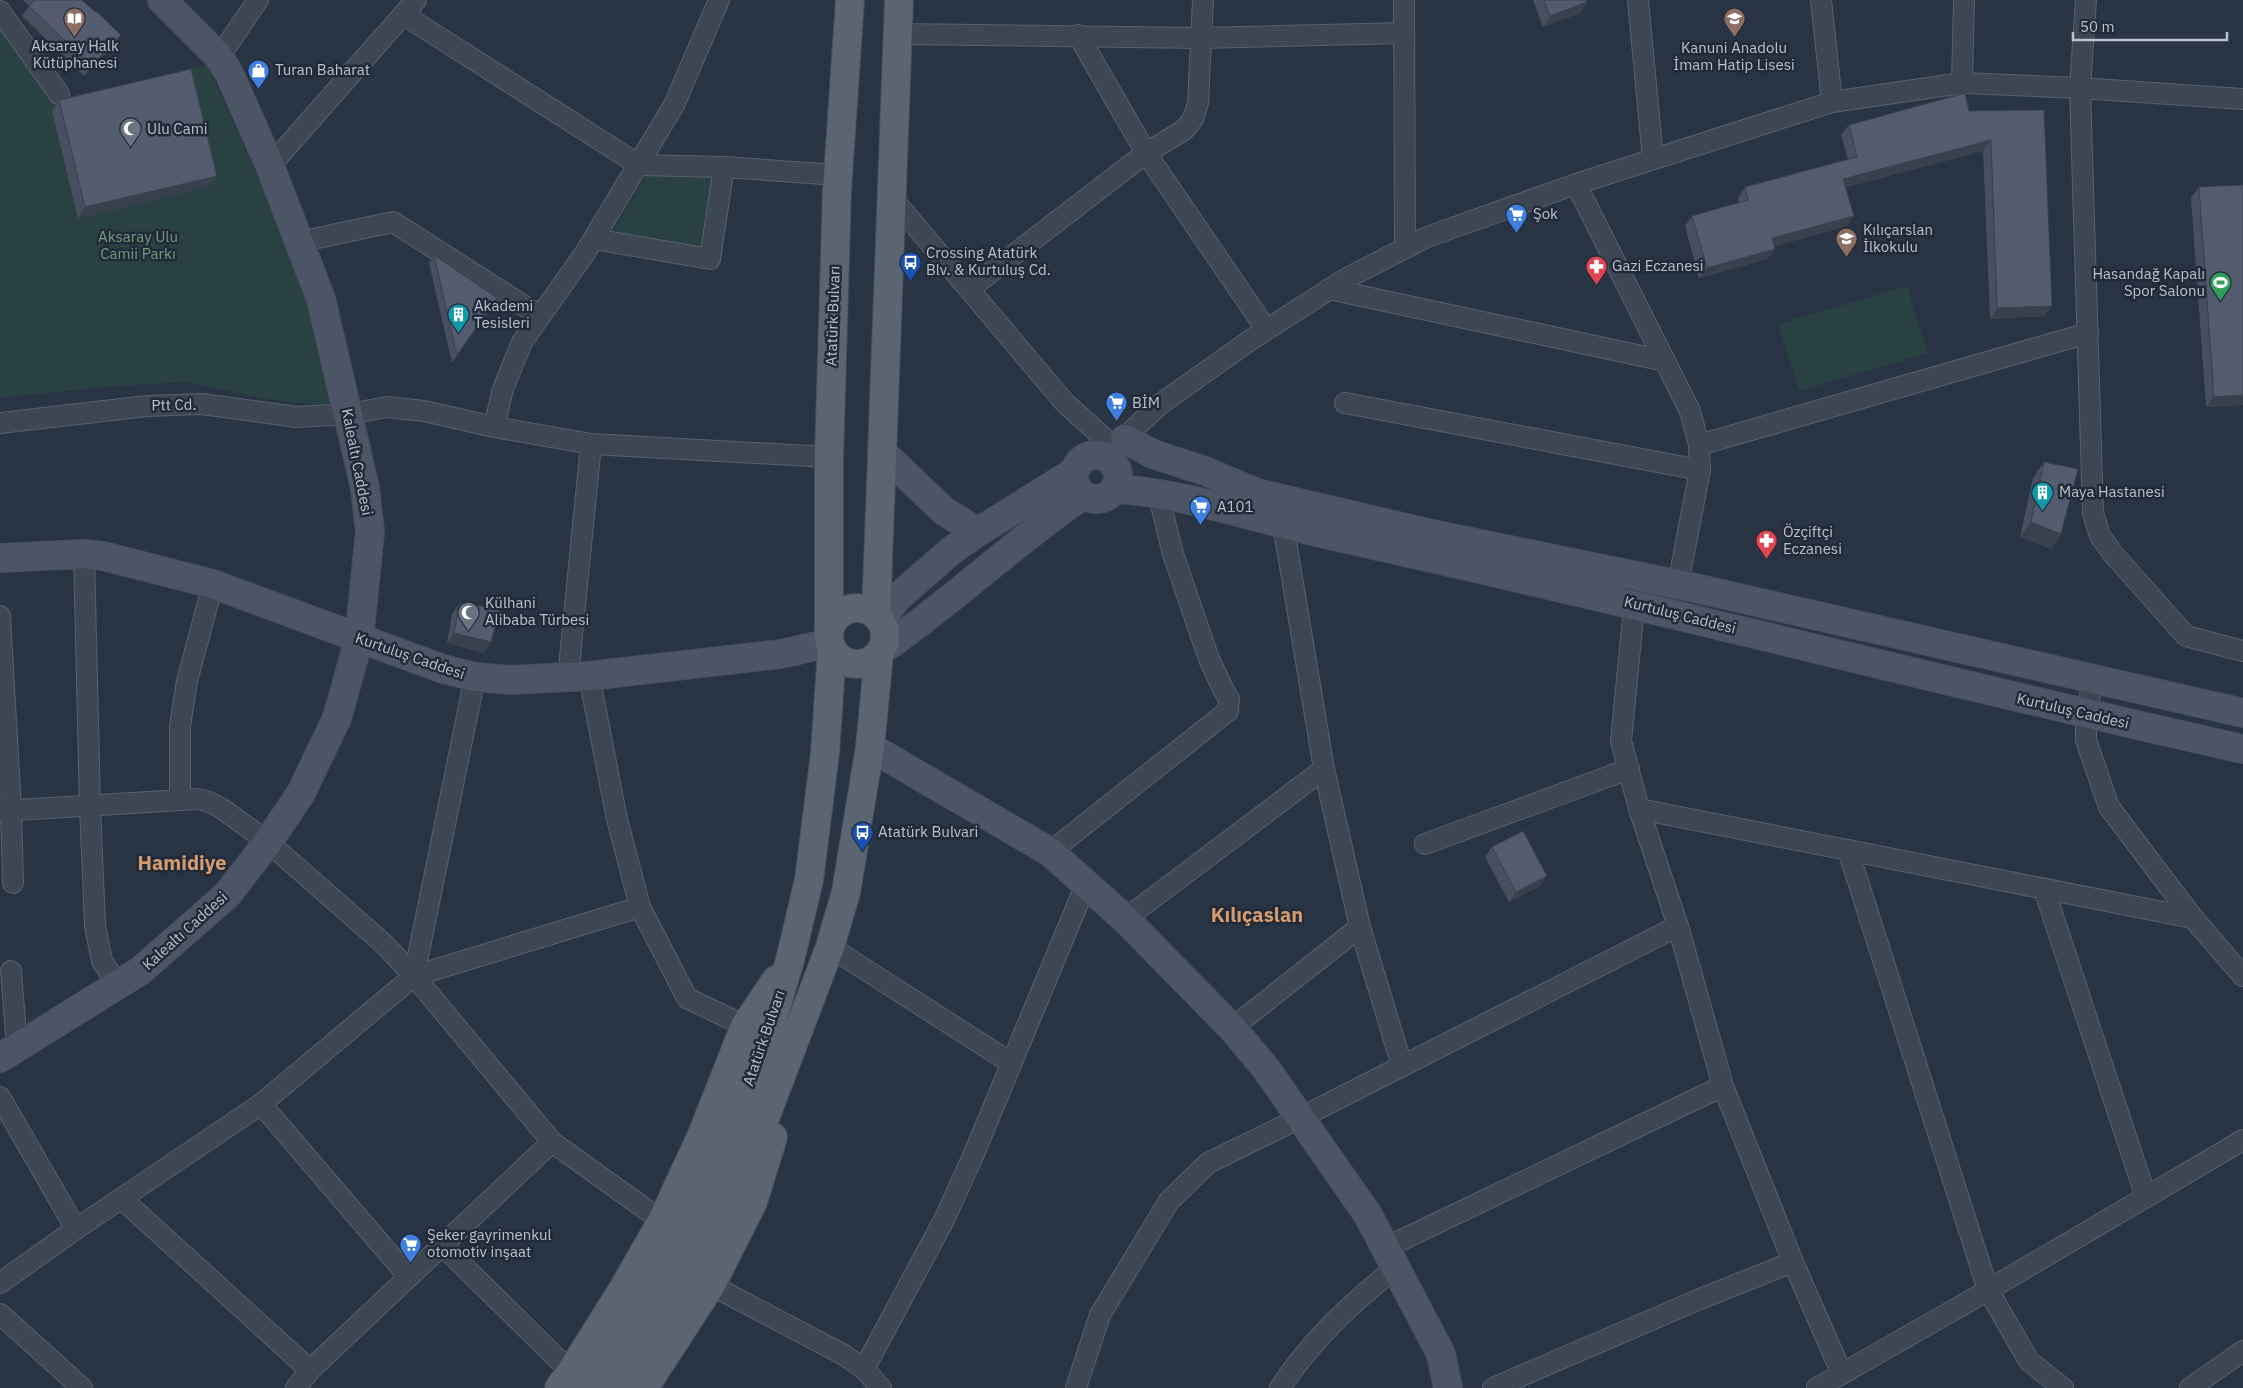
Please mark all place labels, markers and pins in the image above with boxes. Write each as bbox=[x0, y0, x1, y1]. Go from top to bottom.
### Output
library icon: Aksaray Halk Kütüphanesi bbox=[63, 6, 87, 37]
school or university icon: Kanuni Anadolu İmam Hatip Lisesi bbox=[1722, 7, 1746, 38]
place label: Aksaray Halk Kütüphanesi bbox=[31, 36, 119, 72]
place label: Kanuni Anadolu İmam Hatip Lisesi bbox=[1673, 38, 1795, 74]
shop icon: Turan Baharat bbox=[247, 58, 271, 89]
place label: Turan Baharat bbox=[275, 60, 370, 79]
mosque icon: Ulu Cami bbox=[119, 117, 143, 148]
place label: Ulu Cami bbox=[147, 119, 207, 138]
supermarket icon: Şok bbox=[1505, 202, 1529, 233]
place label: Şok bbox=[1533, 204, 1558, 223]
place label: Kılıçarslan İlkokulu bbox=[1863, 220, 1933, 256]
school or university icon: Kılıçarslan İlkokulu bbox=[1835, 227, 1859, 258]
place label: Crossing Atatürk Blv. & Kurtuluş Cd. bbox=[926, 243, 1051, 279]
bus stop icon: Crossing Atatürk Blv. & Kurtuluş Cd. bbox=[898, 250, 922, 281]
pharmacy icon: Gazi Eczanesi bbox=[1584, 254, 1608, 285]
place label: Gazi Eczanesi bbox=[1612, 256, 1704, 275]
place label: Hasandağ Kapalı Spor Salonu bbox=[2092, 264, 2205, 300]
sports icon: Hasandağ Kapalı Spor Salonu bbox=[2209, 271, 2233, 302]
place label: Akademi Tesisleri bbox=[474, 296, 533, 332]
building icon: Akademi Tesisleri bbox=[446, 303, 470, 334]
supermarket icon: BİM bbox=[1104, 391, 1128, 422]
place label: BİM bbox=[1132, 393, 1160, 412]
building icon: Maya Hastanesi bbox=[2031, 480, 2055, 511]
place label: Maya Hastanesi bbox=[2059, 482, 2165, 501]
supermarket icon: A101 bbox=[1189, 495, 1213, 526]
place label: A101 bbox=[1217, 497, 1254, 516]
place label: Özçiftçi Eczanesi bbox=[1783, 522, 1842, 558]
pharmacy icon: Özçiftçi Eczanesi bbox=[1755, 529, 1779, 560]
place label: Külhani Alibaba Türbesi bbox=[485, 593, 589, 629]
mosque icon: Külhani Alibaba Türbesi bbox=[457, 600, 481, 631]
bus stop icon: Atatürk Bulvari bbox=[850, 820, 874, 851]
place label: Atatürk Bulvari bbox=[878, 822, 978, 841]
place label: Şeker gayrimenkul otomotiv inşaat bbox=[427, 1225, 552, 1261]
supermarket icon: Şeker gayrimenkul otomotiv inşaat bbox=[399, 1232, 423, 1263]

